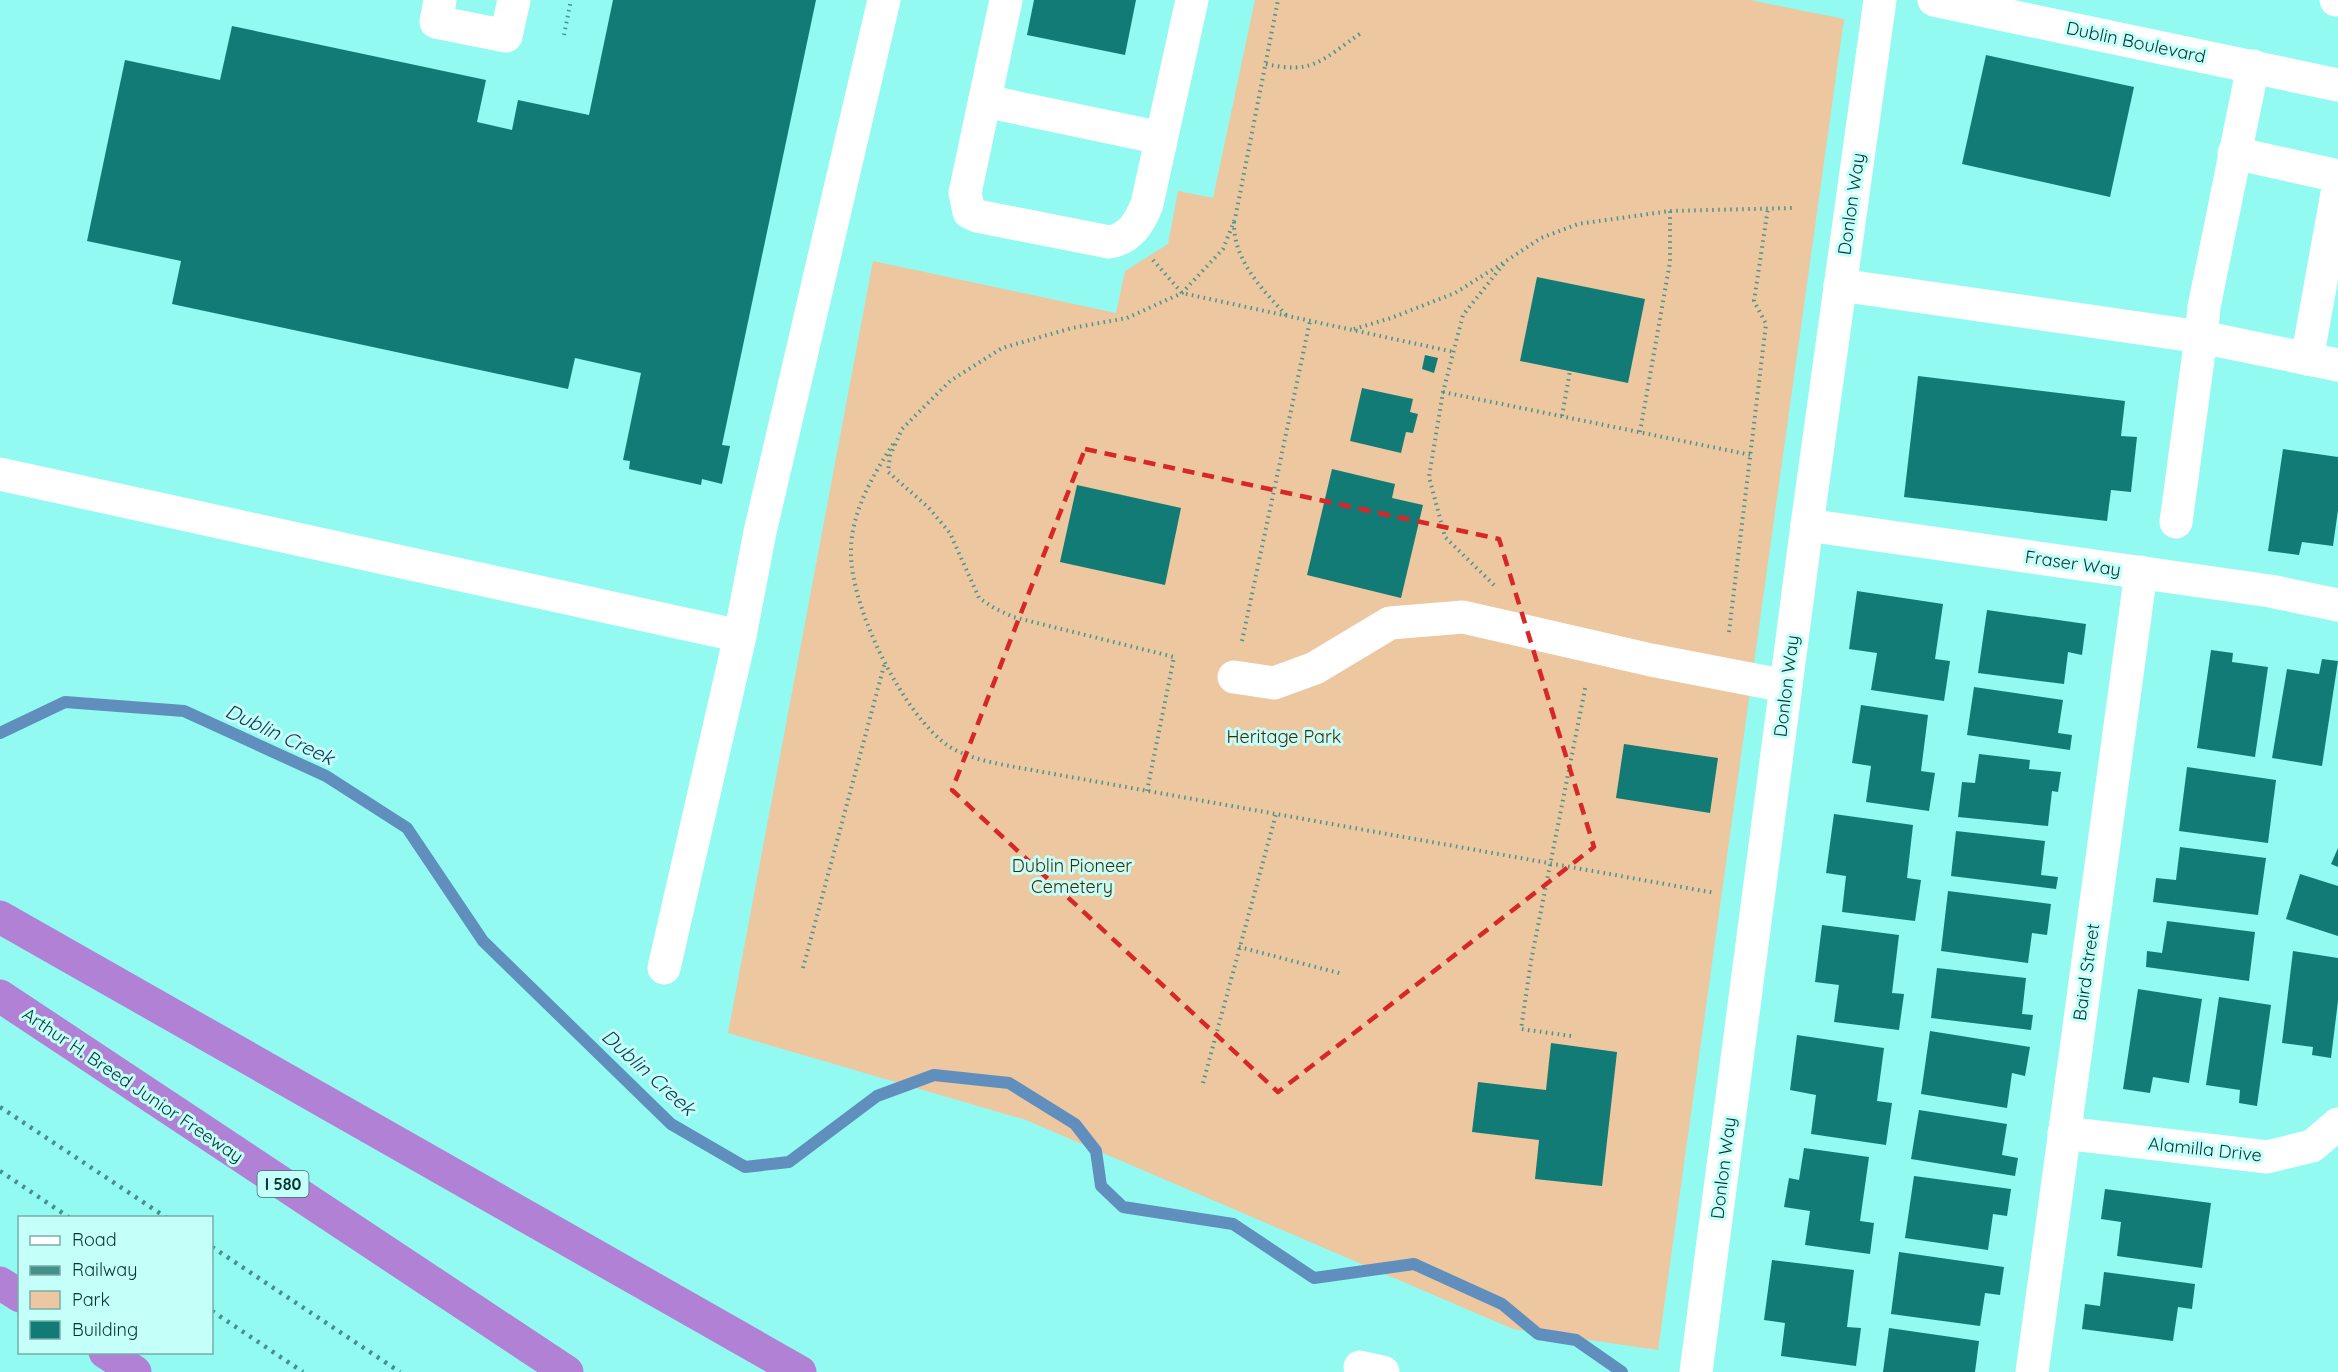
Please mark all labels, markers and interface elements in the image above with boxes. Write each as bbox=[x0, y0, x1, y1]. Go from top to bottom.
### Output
street label: Dublin Boulevard bbox=[2064, 16, 2208, 68]
street label: Donlon Way bbox=[1832, 151, 1870, 257]
street label: Fraser Way bbox=[2024, 545, 2122, 581]
street label: Donlon Way bbox=[1768, 634, 1804, 738]
water label: Dublin Creek bbox=[222, 698, 341, 771]
park label: Heritage Park bbox=[1227, 725, 1341, 748]
park label: Dublin Pioneer Cemetery bbox=[1012, 854, 1132, 898]
street label: Baird Street bbox=[2068, 922, 2104, 1022]
street label: Arthur H. Breed Junior Freeway bbox=[18, 1002, 248, 1168]
water label: Dublin Creek bbox=[597, 1023, 703, 1122]
street label: Donlon Way bbox=[1705, 1116, 1741, 1220]
street label: Alamilla Drive bbox=[2147, 1132, 2263, 1166]
road number: I 580 bbox=[258, 1171, 308, 1197]
legend bbox=[18, 1216, 213, 1354]
text: Road bbox=[72, 1228, 117, 1251]
text: Railway bbox=[72, 1258, 138, 1281]
text: Park bbox=[72, 1288, 110, 1311]
text: Building bbox=[72, 1318, 138, 1341]

